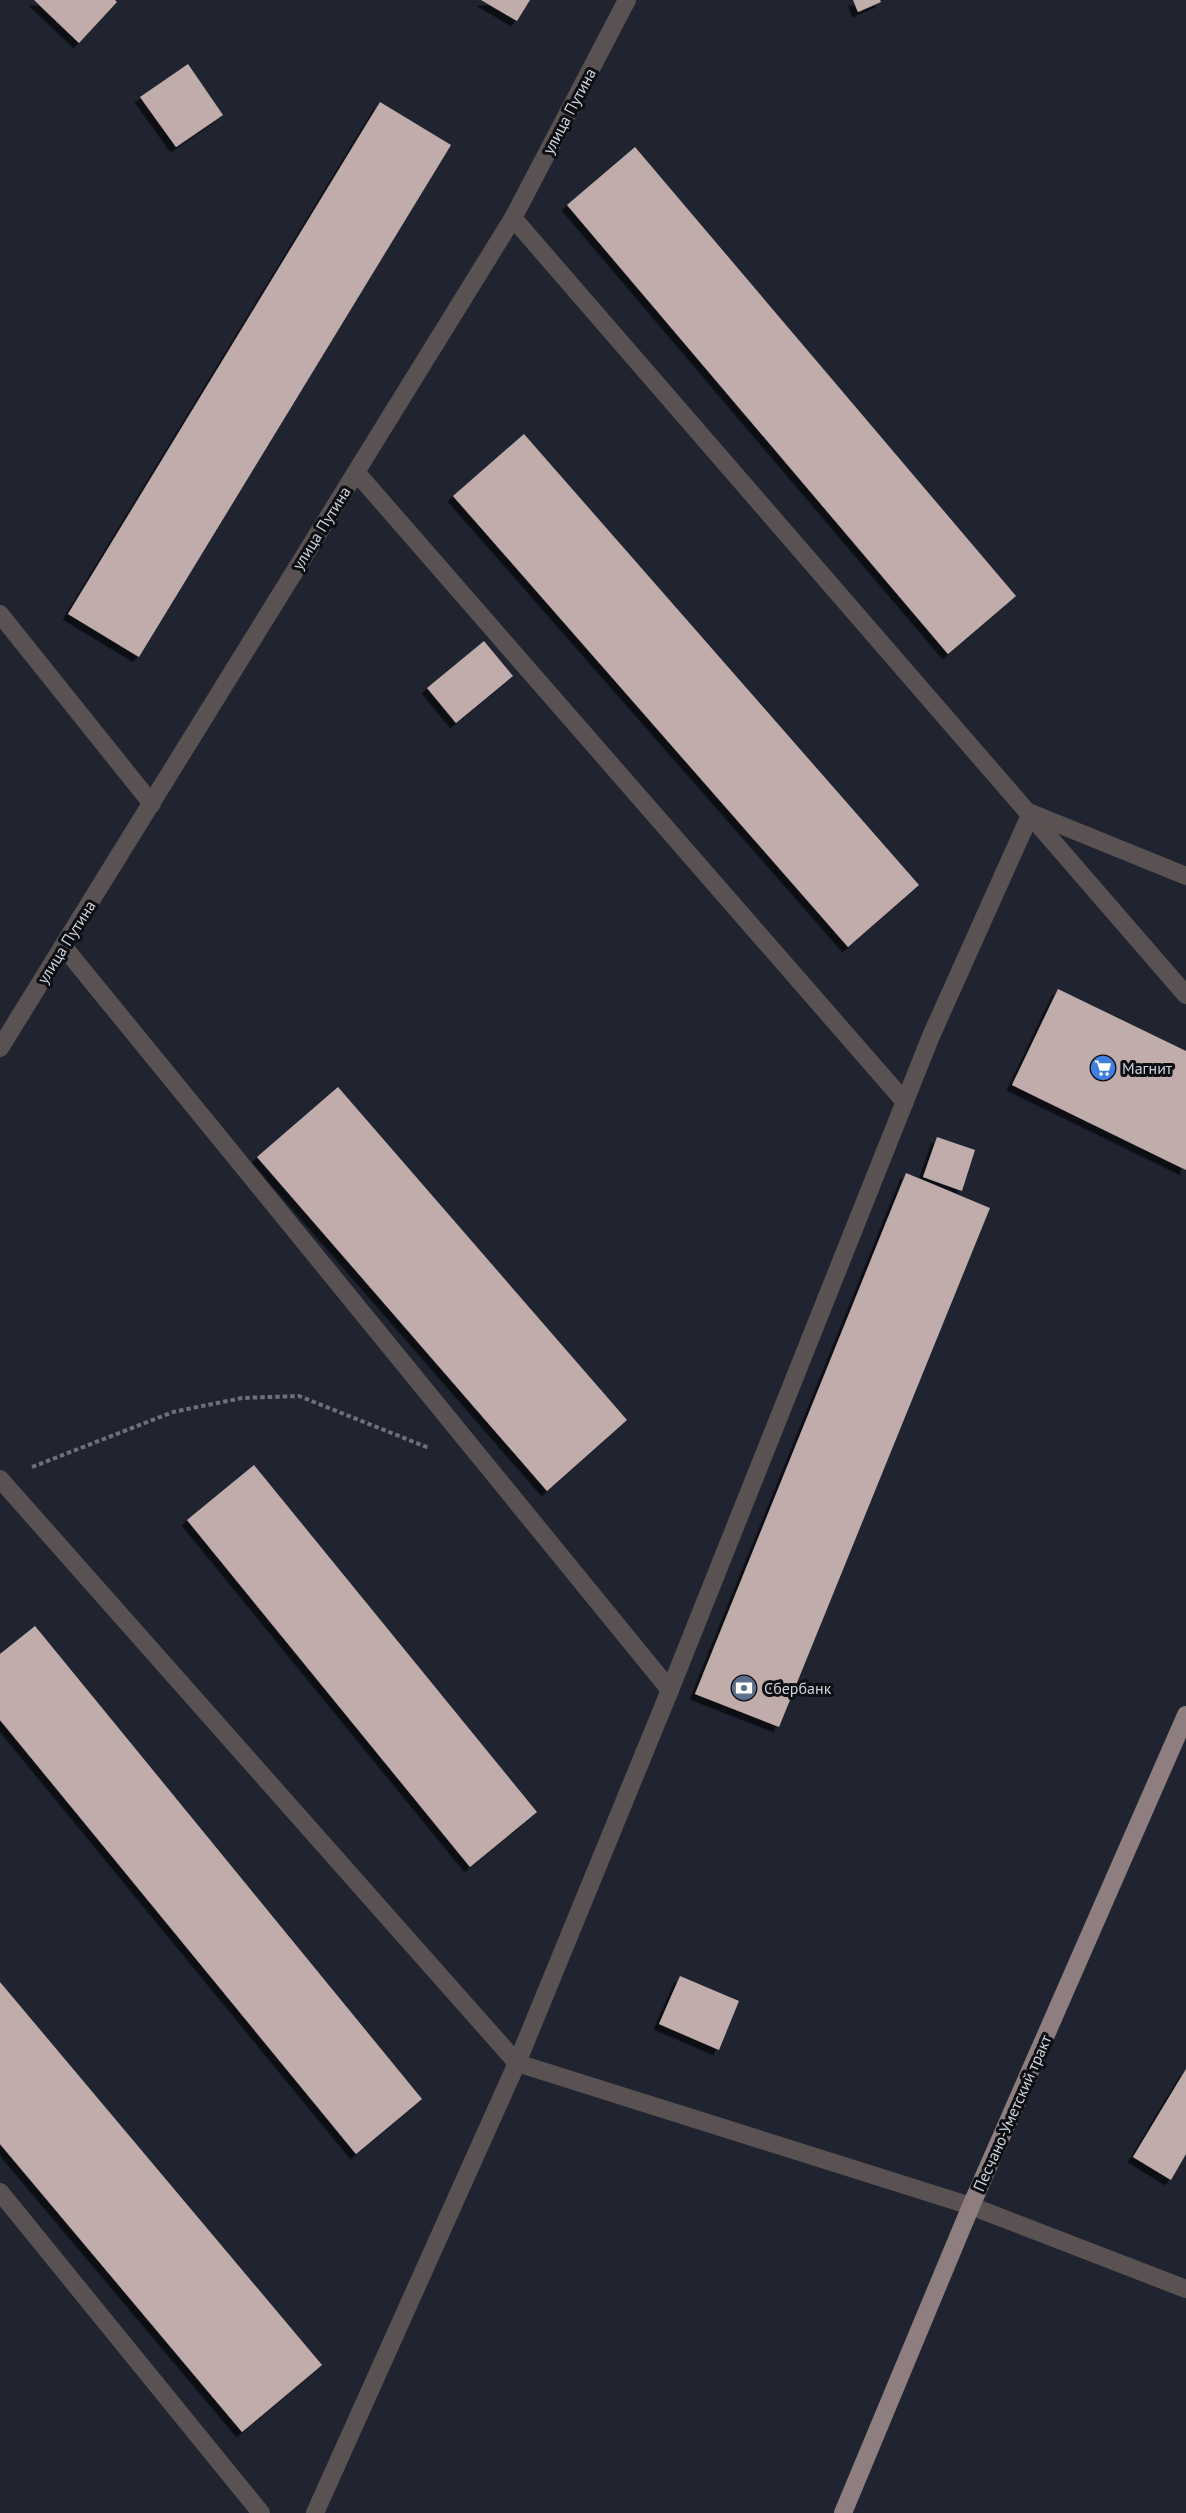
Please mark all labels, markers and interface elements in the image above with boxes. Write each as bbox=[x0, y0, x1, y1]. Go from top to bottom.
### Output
street label: улица Путина bbox=[538, 65, 600, 157]
street label: улица Путина bbox=[287, 483, 355, 573]
street label: улица Путина bbox=[32, 897, 100, 987]
supermarket icon: Магнит bbox=[1088, 1053, 1118, 1083]
place label: Магнит bbox=[1122, 1058, 1173, 1078]
bank icon: Сбербанк bbox=[729, 1673, 759, 1703]
place label: Сбербанк bbox=[764, 1678, 832, 1698]
street label: Песчано-Уметский тракт bbox=[968, 2031, 1056, 2194]

